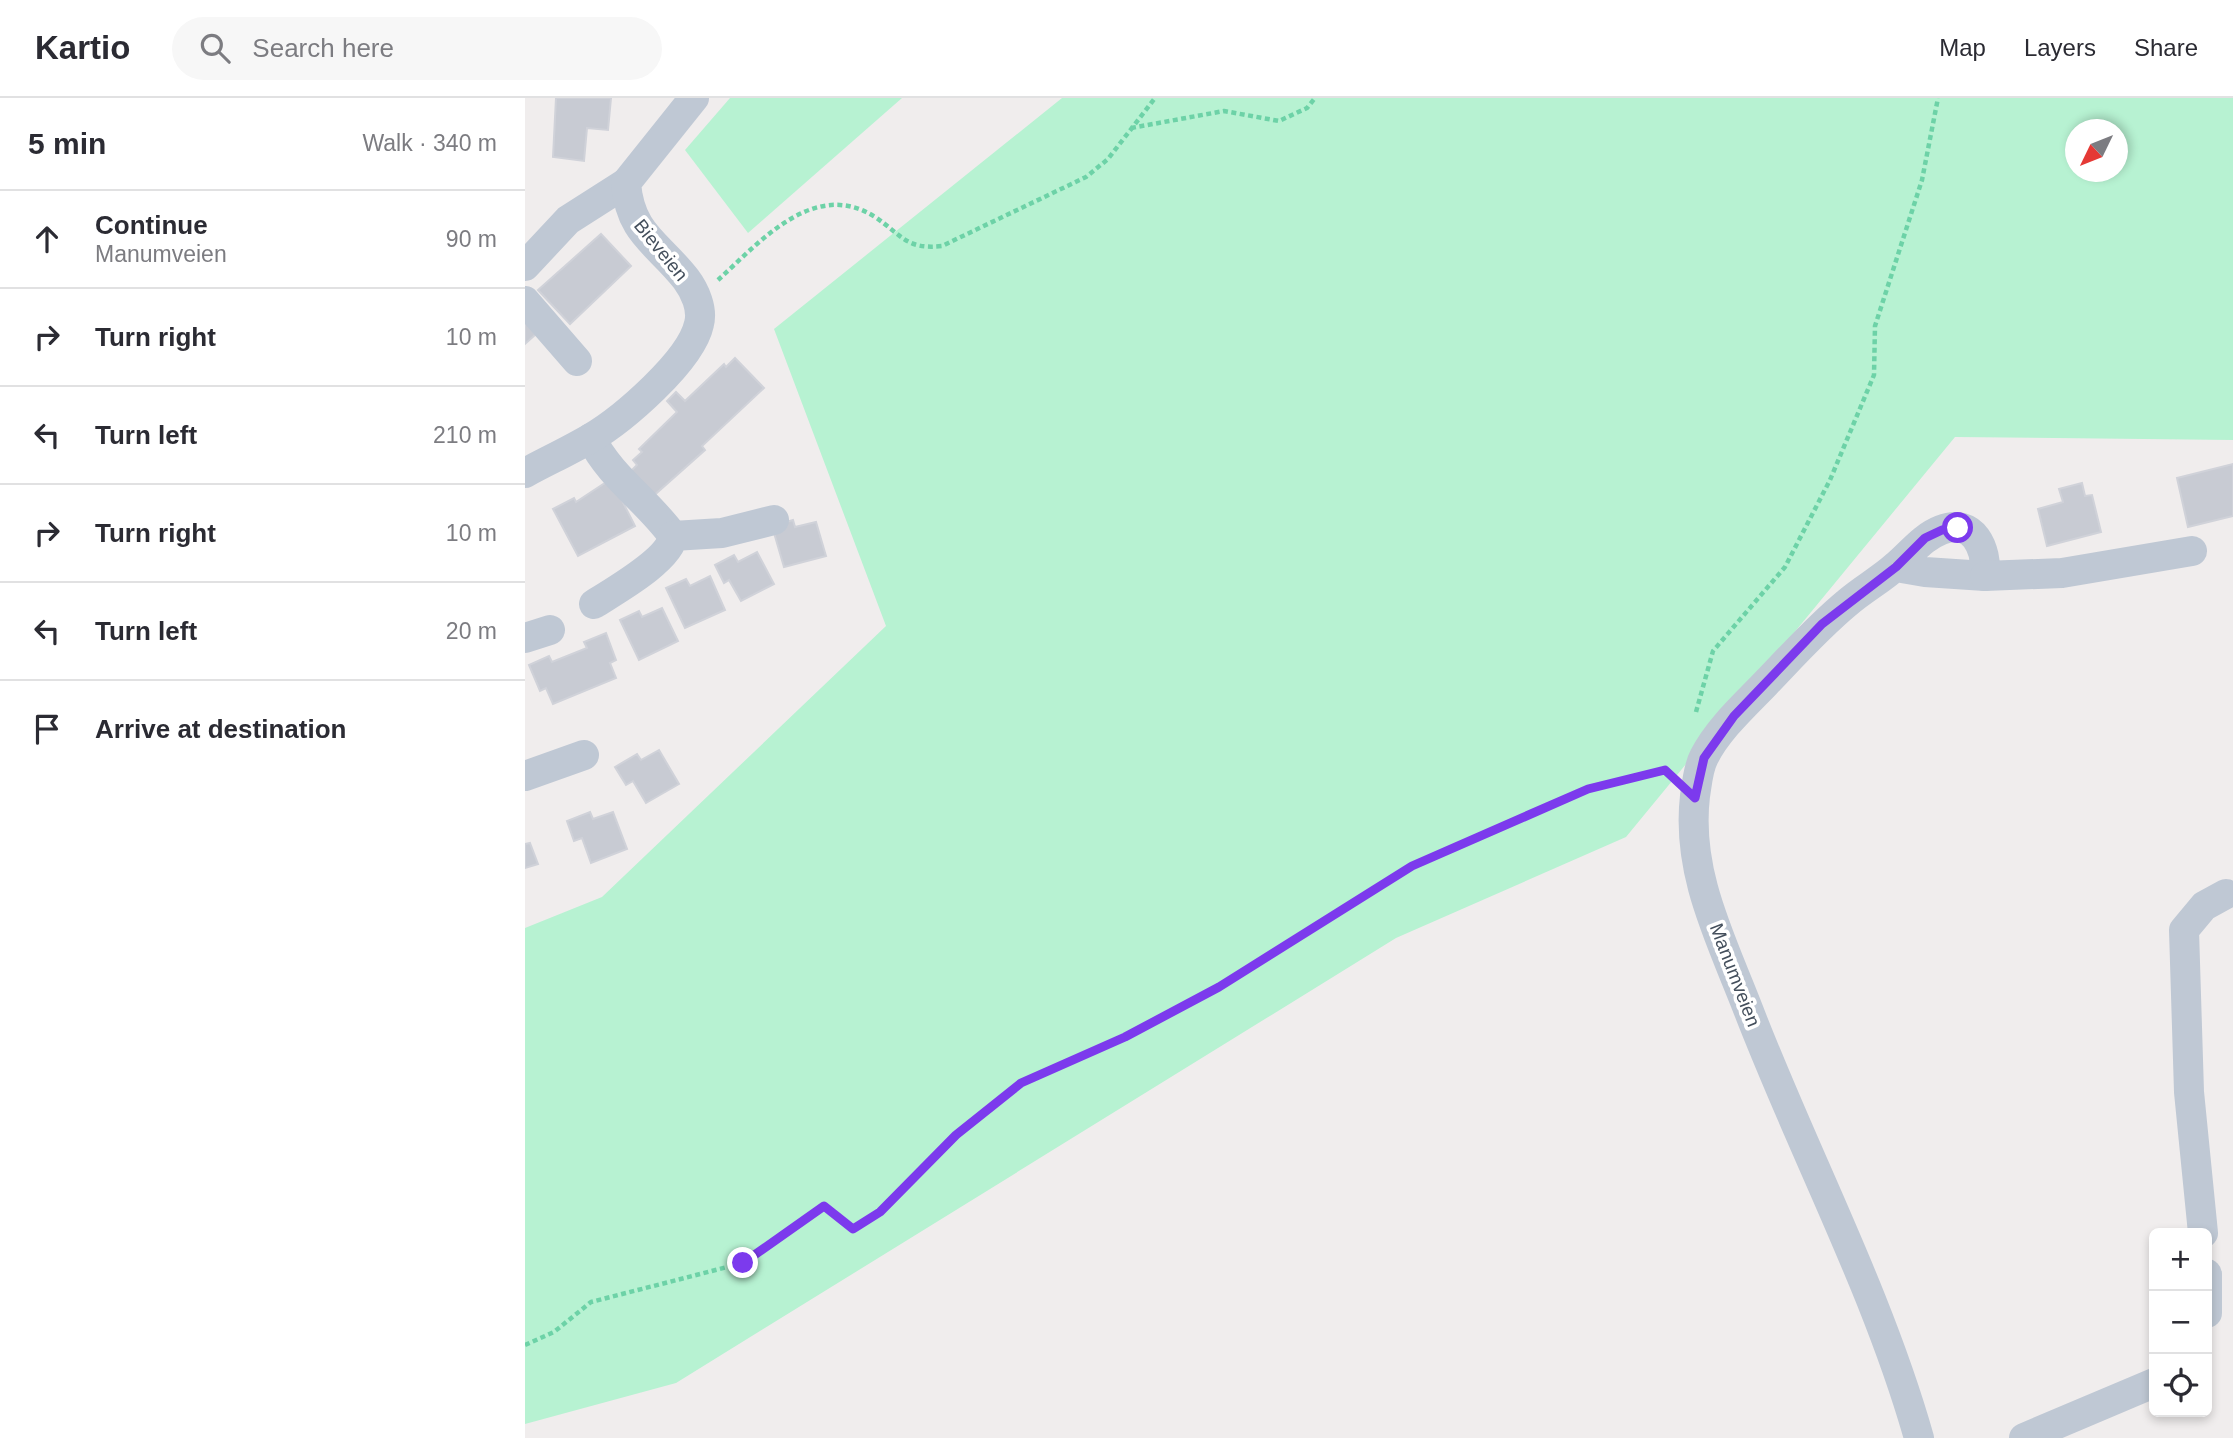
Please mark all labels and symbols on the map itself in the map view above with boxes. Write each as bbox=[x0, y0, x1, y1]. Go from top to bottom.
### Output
north arrow bbox=[2065, 119, 2128, 182]
street label: Bieveien bbox=[630, 215, 692, 285]
route start bbox=[1942, 512, 1973, 543]
street label: Manumveien bbox=[1706, 920, 1764, 1030]
route end bbox=[727, 1247, 758, 1278]

